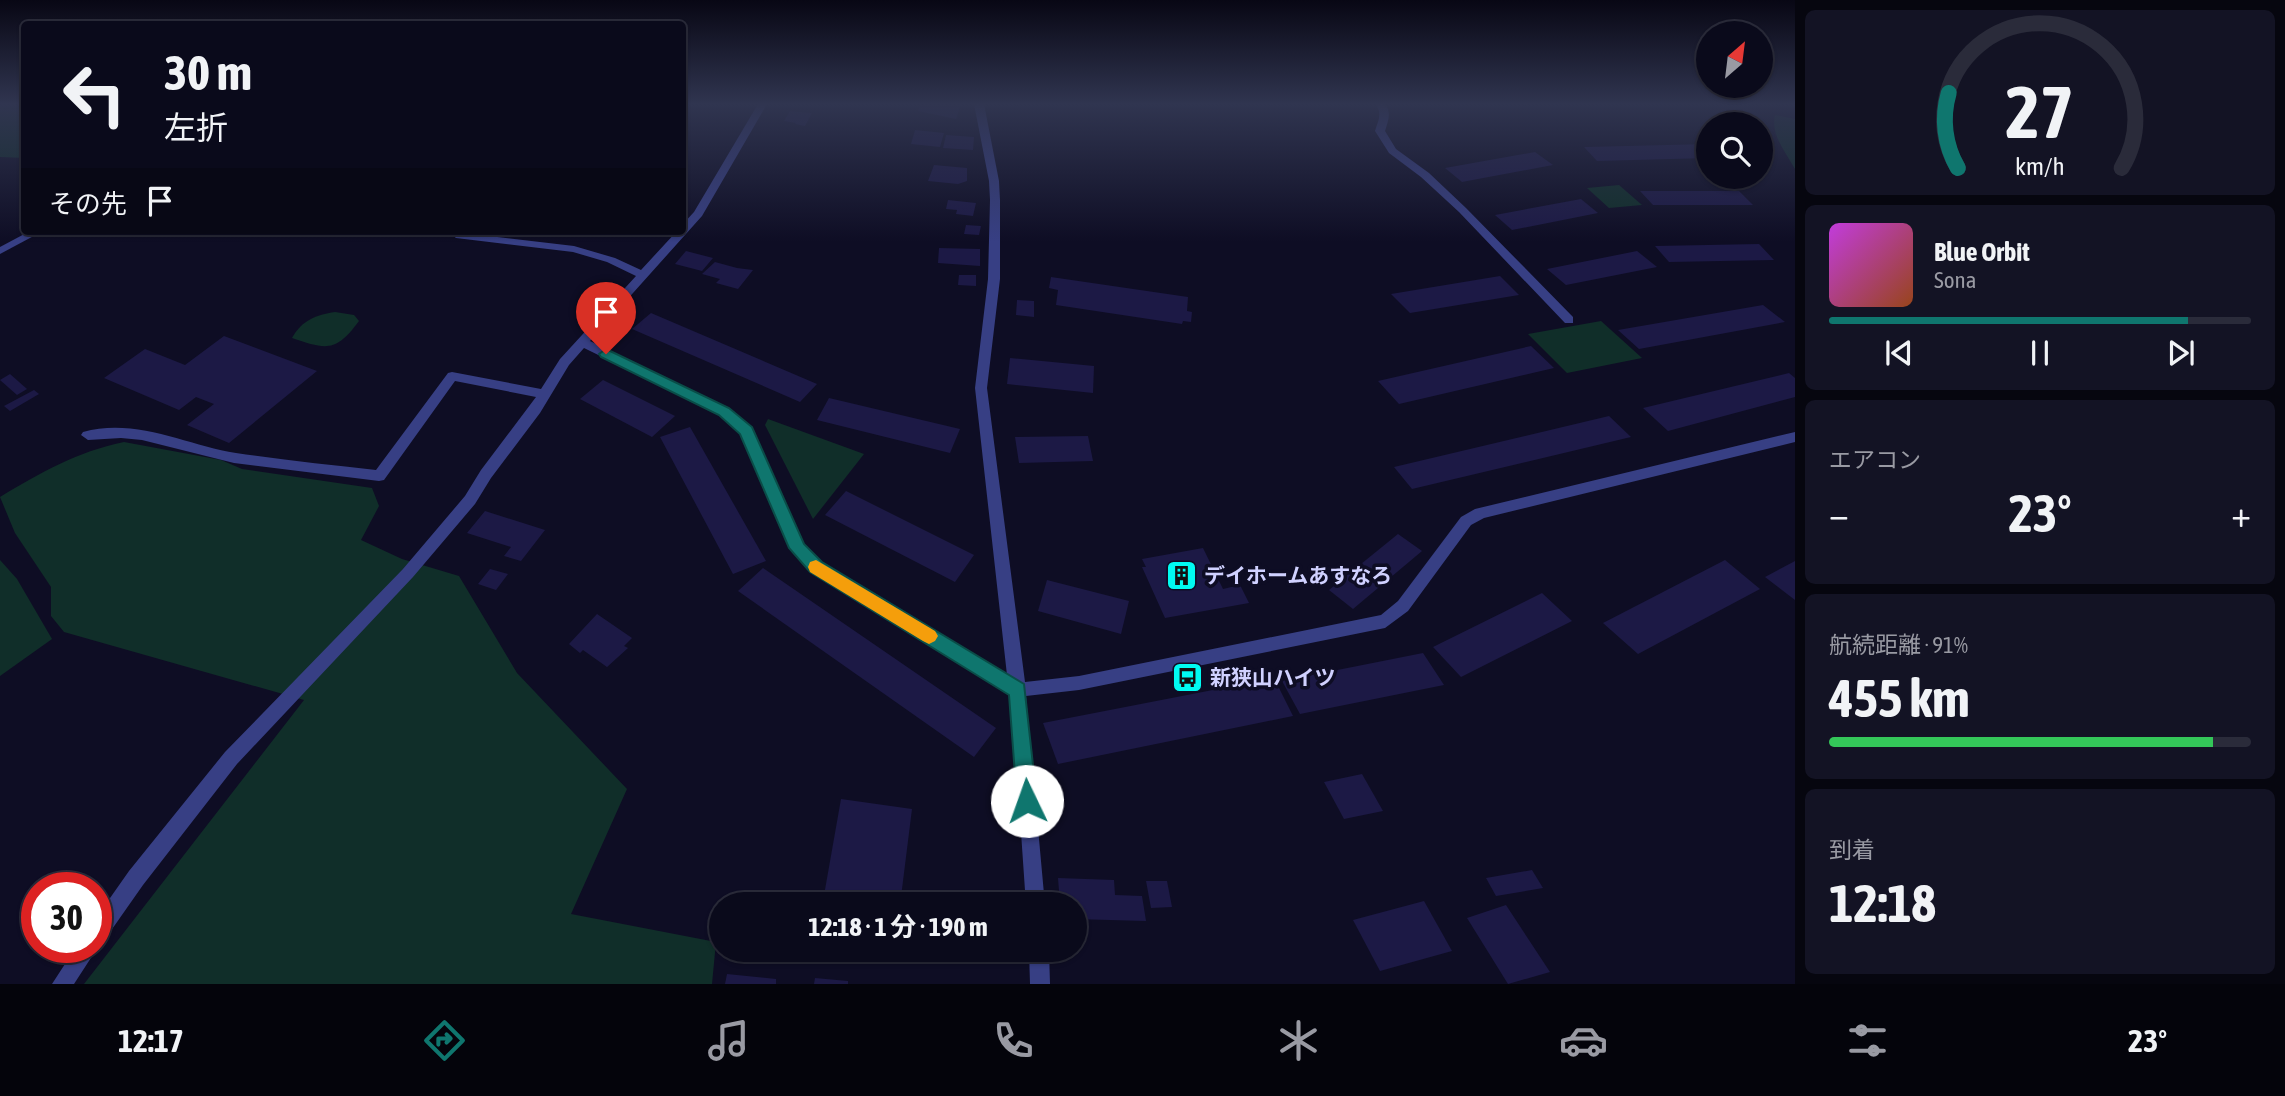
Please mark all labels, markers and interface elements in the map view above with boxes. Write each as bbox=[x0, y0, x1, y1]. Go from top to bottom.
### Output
north arrow bbox=[1696, 21, 1773, 98]
map controls bbox=[1696, 21, 1773, 189]
text: 30 m bbox=[164, 44, 252, 100]
icon: left bbox=[49, 49, 140, 140]
text: 27 bbox=[2006, 71, 2074, 154]
text: 左折 bbox=[164, 109, 228, 146]
button: search bbox=[1696, 112, 1773, 189]
text: km/h bbox=[2015, 152, 2065, 180]
icon: arrive bbox=[141, 182, 179, 220]
text: その先 bbox=[49, 189, 127, 219]
text: Blue Orbit bbox=[1934, 237, 2030, 267]
text: Sona bbox=[1934, 267, 1976, 293]
pin bbox=[576, 282, 636, 354]
icon: arrive bbox=[587, 293, 625, 331]
icon: previous bbox=[1880, 334, 1918, 372]
icon: pause bbox=[2021, 334, 2059, 372]
icon: next bbox=[2162, 334, 2200, 372]
text: エアコン bbox=[1829, 447, 1921, 473]
text: 23° bbox=[2008, 483, 2072, 543]
text: − bbox=[1829, 492, 1849, 535]
text: + bbox=[2231, 492, 2251, 535]
building icon: デイホームあすなろ bbox=[1164, 559, 1198, 593]
place label: デイホームあすなろ bbox=[1204, 563, 1392, 587]
text: 航続距離 · 91% bbox=[1829, 632, 1968, 658]
bus stop icon: 新狭山ハイツ bbox=[1170, 661, 1204, 695]
place label: 新狭山ハイツ bbox=[1210, 665, 1336, 689]
text: 455 km bbox=[1829, 668, 1970, 728]
position arrow bbox=[990, 764, 1064, 838]
text: 到着 bbox=[1829, 837, 1875, 863]
speed limit sign: 30 bbox=[21, 872, 112, 963]
text: 12:18 bbox=[1829, 873, 1936, 933]
text: 12:18 · 1 分 · 190 m bbox=[808, 912, 988, 942]
icon: directions bbox=[420, 1016, 469, 1065]
icon: music bbox=[704, 1016, 753, 1065]
icon: phone bbox=[989, 1016, 1038, 1065]
icon: climate bbox=[1274, 1016, 1323, 1065]
icon: car bbox=[1559, 1016, 1608, 1065]
icon: filters bbox=[1843, 1016, 1892, 1065]
text: 12:17 bbox=[118, 1022, 184, 1059]
text: 23° bbox=[2128, 1022, 2167, 1059]

